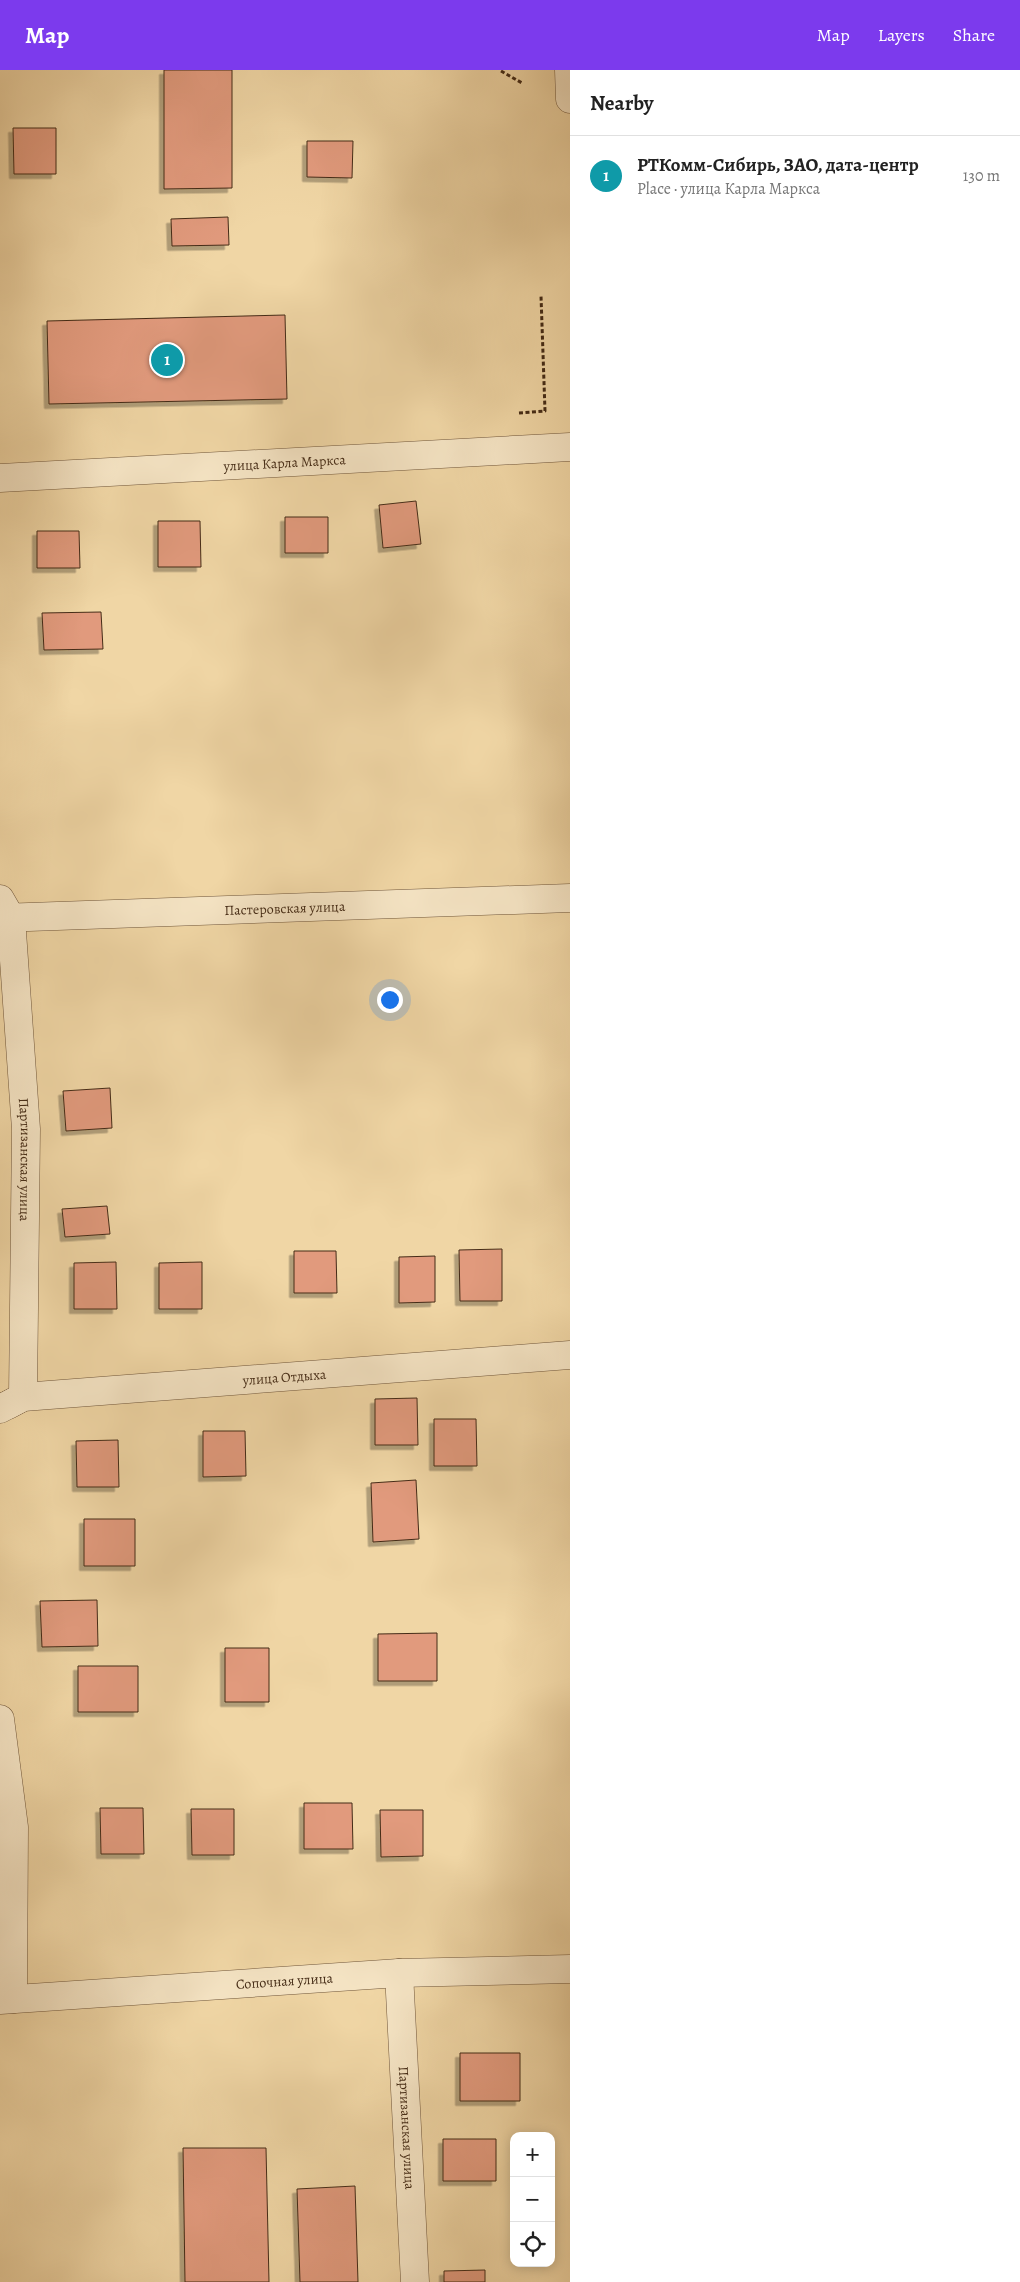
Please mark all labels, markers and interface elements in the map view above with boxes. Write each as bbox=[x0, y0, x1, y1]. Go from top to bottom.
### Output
text: Map bbox=[25, 19, 69, 51]
text: Map bbox=[817, 23, 850, 47]
text: Layers bbox=[878, 23, 925, 47]
text: Share bbox=[953, 23, 995, 47]
text: Nearby bbox=[590, 89, 653, 117]
text: РТКомм-Сибирь, ЗАО, дата-центр bbox=[637, 152, 919, 178]
text: 1 bbox=[603, 165, 609, 187]
text: 130 m bbox=[963, 165, 1000, 187]
text: Place · улица Карла Маркса bbox=[637, 178, 820, 200]
pin: 1 bbox=[151, 341, 183, 379]
street label: улица Карла Маркса bbox=[222, 450, 347, 476]
street label: Пастеровская улица bbox=[224, 897, 346, 920]
your location bbox=[377, 987, 403, 1013]
street label: Партизанская улица bbox=[14, 1097, 35, 1222]
street label: улица Отдыха bbox=[241, 1365, 327, 1390]
street label: Сопочная улица bbox=[235, 1968, 334, 1994]
street label: Партизанская улица bbox=[394, 2066, 419, 2190]
map controls bbox=[510, 2132, 555, 2267]
button: + bbox=[510, 2132, 555, 2177]
button: − bbox=[510, 2177, 555, 2222]
button: locate bbox=[510, 2222, 555, 2267]

